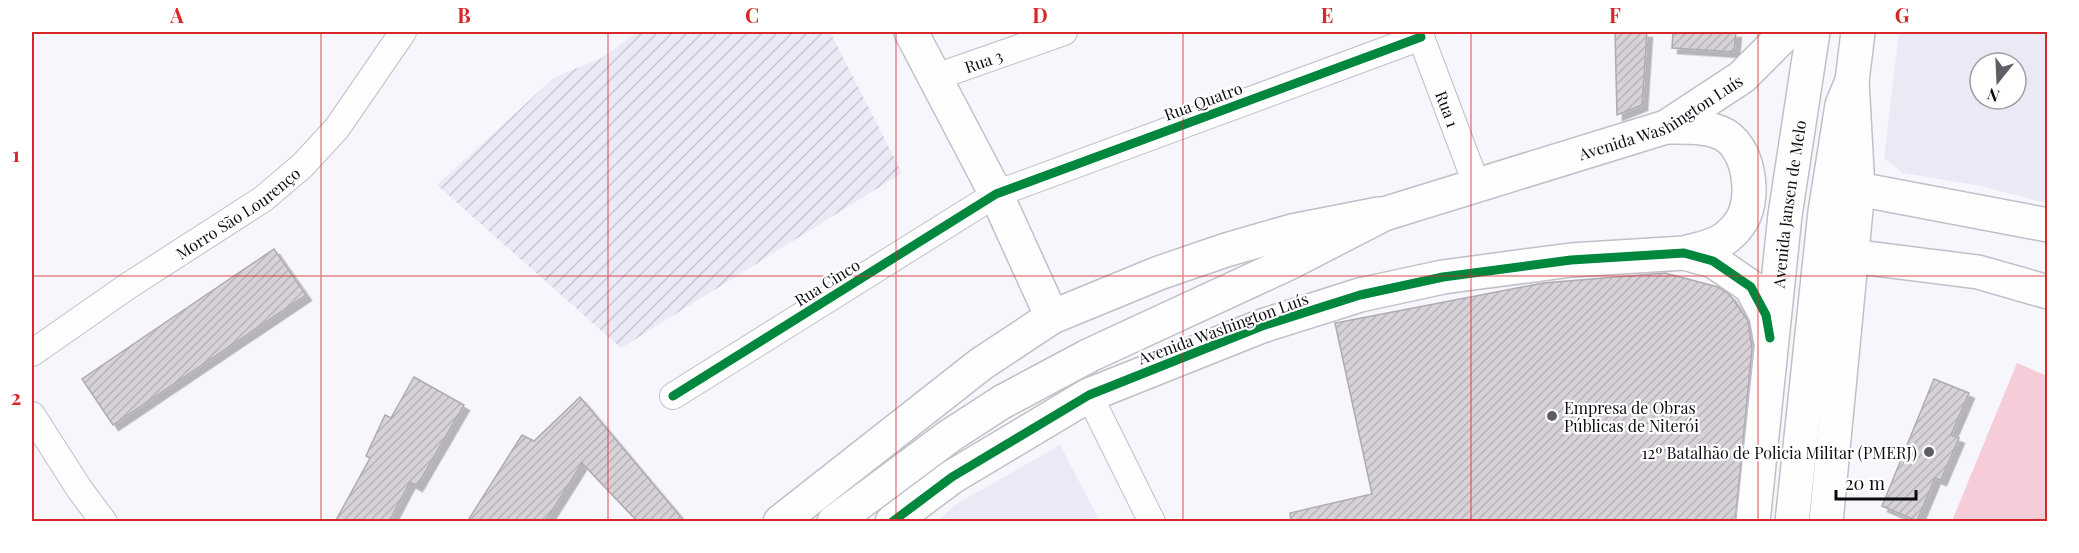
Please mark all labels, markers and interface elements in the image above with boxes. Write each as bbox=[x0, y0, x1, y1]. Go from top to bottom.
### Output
text: A bbox=[169, 1, 184, 28]
text: B bbox=[457, 1, 471, 28]
text: C bbox=[745, 1, 759, 28]
text: D bbox=[1032, 1, 1048, 28]
text: E bbox=[1321, 1, 1333, 28]
text: F bbox=[1609, 1, 1621, 28]
text: G bbox=[1895, 1, 1910, 28]
street label: Rua 3 bbox=[961, 44, 1005, 77]
north arrow bbox=[1968, 51, 2028, 111]
street label: Avenida Washington Luís bbox=[1575, 69, 1746, 164]
street label: Rua Quatro bbox=[1161, 77, 1245, 125]
text: N bbox=[1984, 84, 2002, 108]
street label: Rua 1 bbox=[1431, 88, 1464, 130]
street label: Avenida Jansen de Melo bbox=[1767, 119, 1810, 290]
text: 1 bbox=[12, 140, 20, 167]
street label: Morro São Lourenço bbox=[171, 162, 304, 263]
street label: Rua Cinco bbox=[790, 254, 864, 310]
street label: Avenida Washington Luís bbox=[1134, 287, 1311, 369]
text: 2 bbox=[11, 383, 21, 410]
place label: Empresa de Obras Públicas de Niterói bbox=[1564, 397, 1699, 436]
marker: Empresa de Obras Públicas de Niterói bbox=[1545, 409, 1559, 423]
place label: 12º Batalhão de Policia Militar (PMERJ) bbox=[1642, 442, 1917, 463]
marker: 12º Batalhão de Policia Militar (PMERJ) bbox=[1922, 445, 1936, 459]
scale bar bbox=[1836, 463, 1916, 501]
text: 20 m bbox=[1845, 471, 1885, 495]

